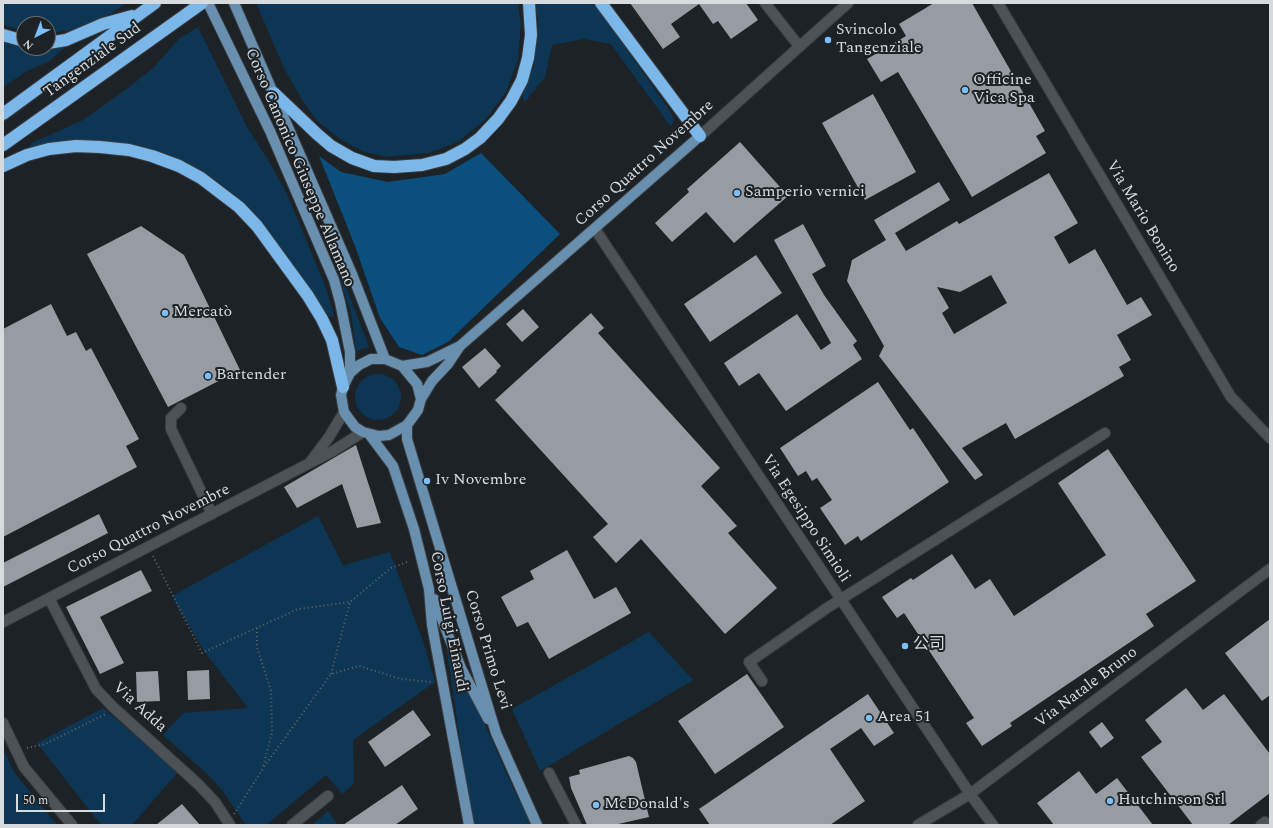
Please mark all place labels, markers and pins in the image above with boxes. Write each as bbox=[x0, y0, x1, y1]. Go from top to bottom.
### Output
place label: Svincolo Tangenziale bbox=[836, 21, 922, 59]
marker: Svincolo Tangenziale bbox=[823, 35, 833, 45]
place label: Officine Vica Spa bbox=[973, 71, 1035, 109]
marker: Officine Vica Spa bbox=[960, 85, 970, 95]
place label: Samperio vernici bbox=[745, 183, 865, 203]
marker: Samperio vernici bbox=[732, 188, 742, 198]
place label: Mercatò bbox=[173, 303, 232, 323]
marker: Mercatò bbox=[160, 308, 170, 318]
place label: Bartender bbox=[216, 366, 286, 386]
marker: Bartender bbox=[203, 371, 213, 381]
place label: Iv Novembre bbox=[435, 471, 526, 491]
marker: Iv Novembre bbox=[422, 476, 432, 486]
place label: 公司 bbox=[913, 636, 945, 656]
marker: 公司 bbox=[900, 641, 910, 651]
place label: Area 51 bbox=[877, 708, 931, 728]
marker: Area 51 bbox=[864, 713, 874, 723]
place label: Hutchinson Srl bbox=[1118, 791, 1225, 811]
place label: McDonald's bbox=[604, 795, 690, 815]
marker: Hutchinson Srl bbox=[1105, 796, 1115, 806]
marker: McDonald's bbox=[591, 800, 601, 810]

